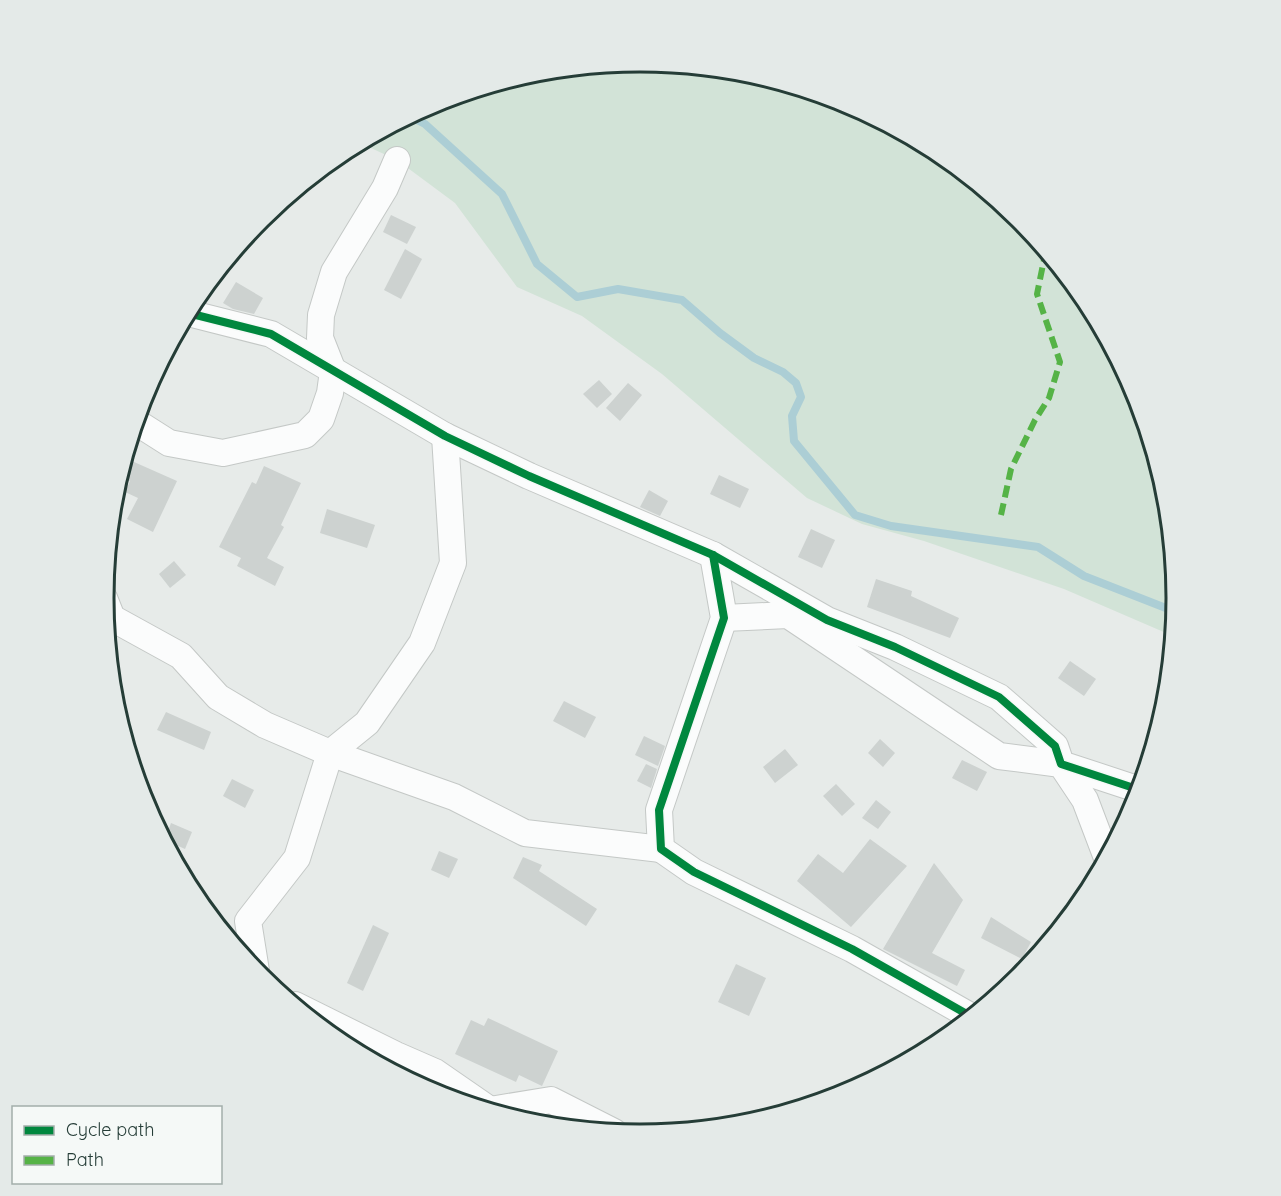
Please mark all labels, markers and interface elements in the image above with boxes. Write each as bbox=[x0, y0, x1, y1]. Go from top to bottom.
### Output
legend bbox=[12, 1106, 222, 1184]
text: Cycle path bbox=[66, 1118, 154, 1141]
text: Path bbox=[66, 1148, 104, 1171]

